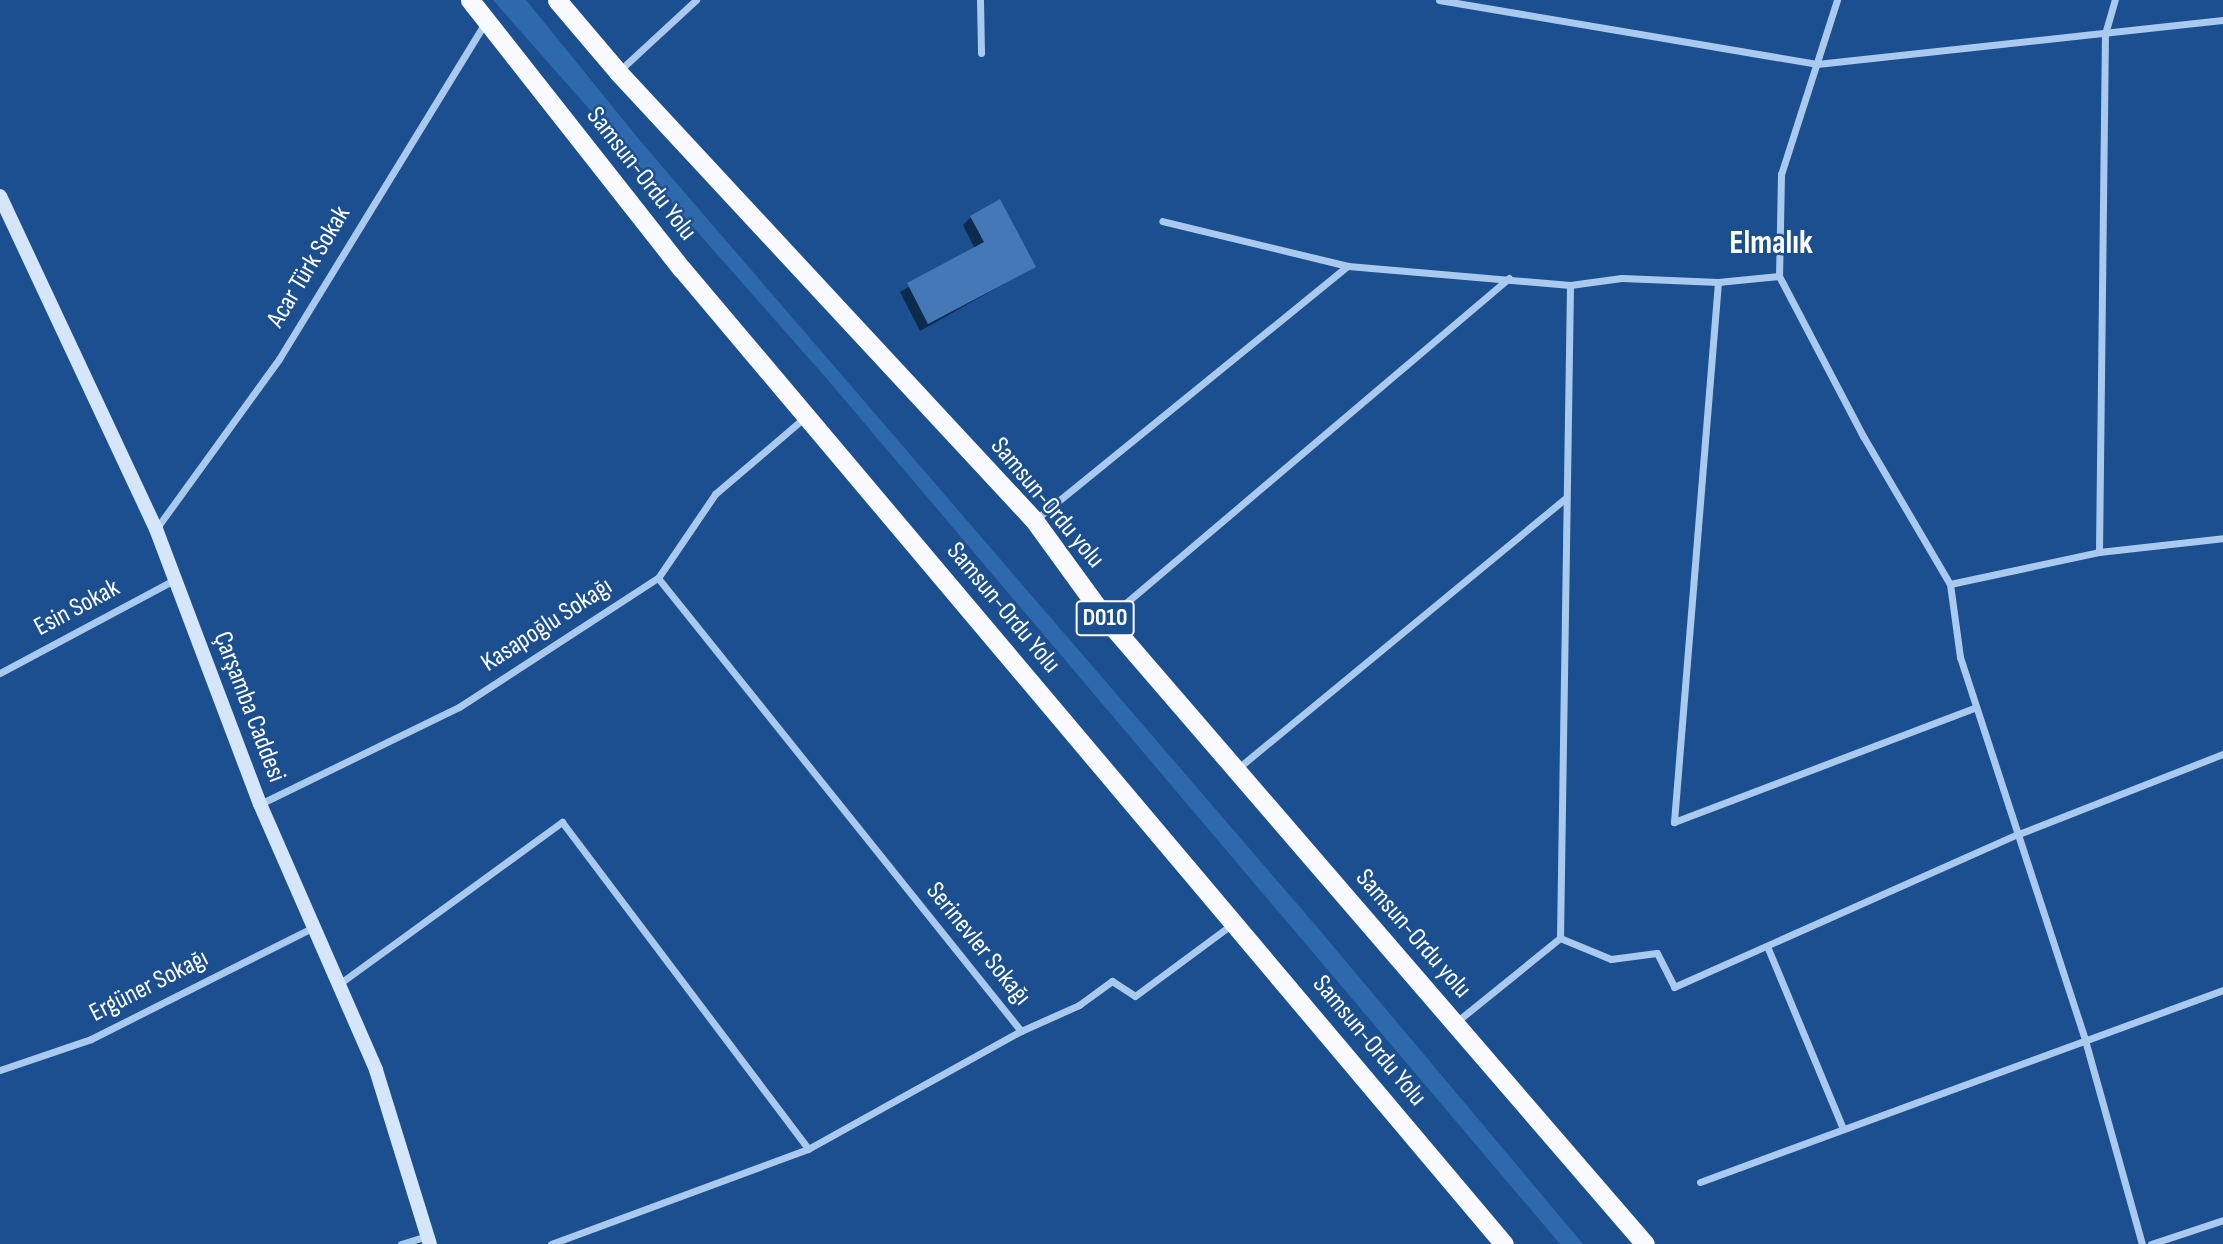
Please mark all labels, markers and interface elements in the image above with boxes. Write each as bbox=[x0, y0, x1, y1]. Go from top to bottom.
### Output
street label: Samsun-Ordu Yolu bbox=[579, 101, 703, 247]
street label: Acar Türk Sokak bbox=[261, 201, 357, 333]
district label: Elmalık bbox=[1729, 224, 1813, 264]
street label: Samsun-Ordu yolu bbox=[983, 431, 1111, 575]
street label: Samsun-Ordu Yolu bbox=[939, 537, 1067, 679]
street label: Kasapoğlu Sokağı bbox=[476, 571, 618, 679]
street label: Esin Sokak bbox=[29, 573, 125, 643]
road number: D010 bbox=[1075, 598, 1135, 638]
street label: Çarşamba Caddesi bbox=[206, 627, 292, 787]
street label: Samsun-Ordu yolu bbox=[1348, 863, 1478, 1005]
street label: Serinevler Sokağı bbox=[919, 876, 1037, 1012]
street label: Ergüner Sokağı bbox=[84, 943, 214, 1029]
street label: Samsun-Ordu Yolu bbox=[1305, 970, 1433, 1112]

